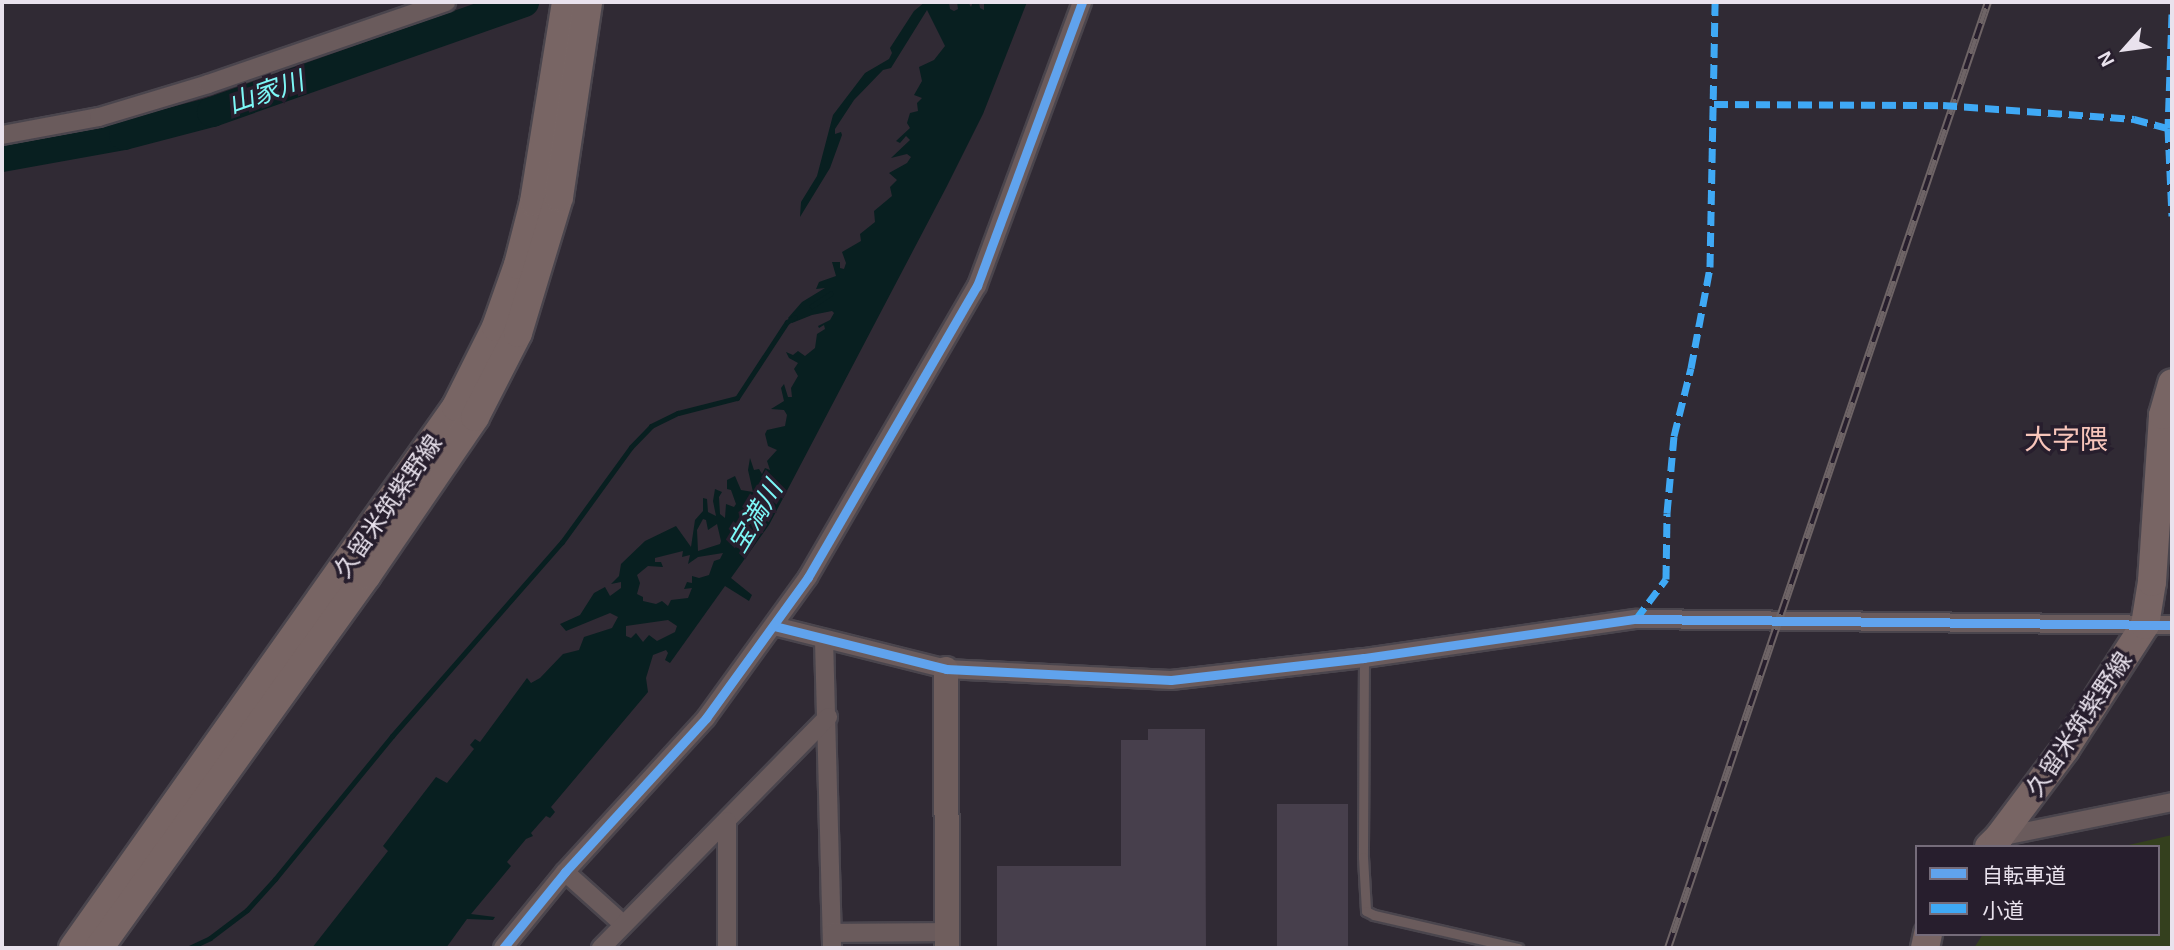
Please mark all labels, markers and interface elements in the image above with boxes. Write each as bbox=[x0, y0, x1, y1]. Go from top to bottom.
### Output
north arrow bbox=[2090, 14, 2160, 84]
text: N bbox=[2094, 48, 2119, 70]
water label: 山家川 bbox=[224, 66, 308, 120]
district label: 大字隈 bbox=[2024, 423, 2108, 457]
street label: 久留米筑紫野線 bbox=[328, 429, 448, 583]
water label: 宝満川 bbox=[723, 476, 789, 558]
street label: 久留米筑紫野線 bbox=[2020, 646, 2138, 802]
legend bbox=[1915, 845, 2160, 936]
text: 自転車道 bbox=[1982, 864, 2066, 887]
text: 小道 bbox=[1982, 899, 2024, 922]

